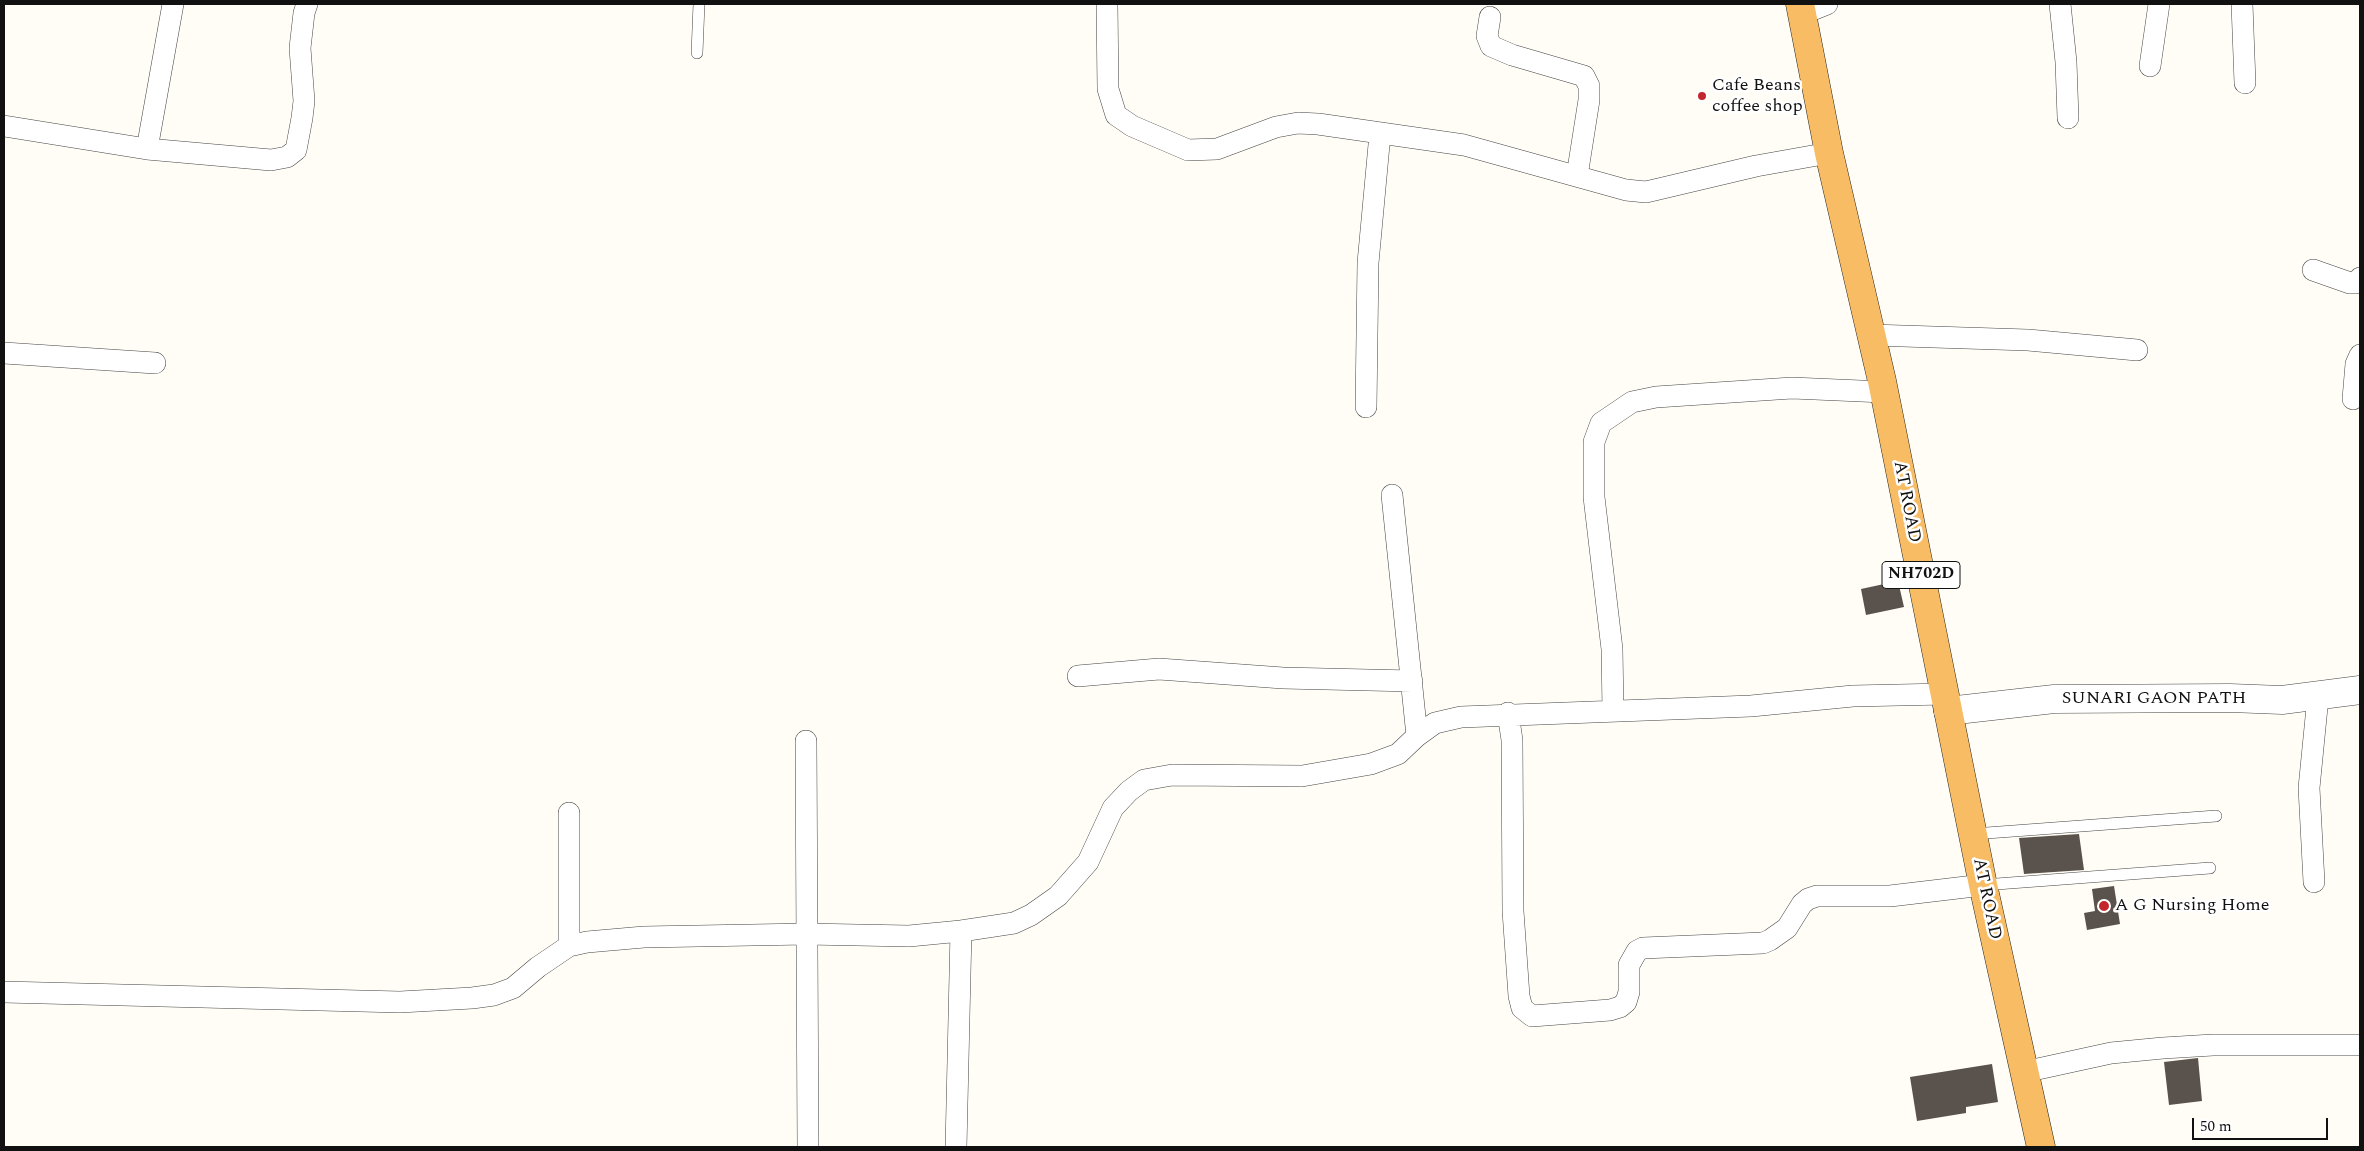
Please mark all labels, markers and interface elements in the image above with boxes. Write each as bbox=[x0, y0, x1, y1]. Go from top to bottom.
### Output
place label: Cafe Beans coffee shop bbox=[1712, 75, 1803, 118]
marker: Cafe Beans coffee shop bbox=[1696, 90, 1708, 102]
street label: AT ROAD bbox=[1887, 459, 1925, 545]
road number: NH702D bbox=[1882, 562, 1960, 588]
street label: SUNARI GAON PATH bbox=[2062, 688, 2246, 710]
street label: AT ROAD bbox=[1967, 856, 2005, 942]
place label: A G Nursing Home bbox=[2115, 895, 2270, 917]
marker: A G Nursing Home bbox=[2097, 899, 2111, 913]
scale bar bbox=[2194, 1108, 2330, 1140]
text: 50 m bbox=[2200, 1115, 2232, 1138]

